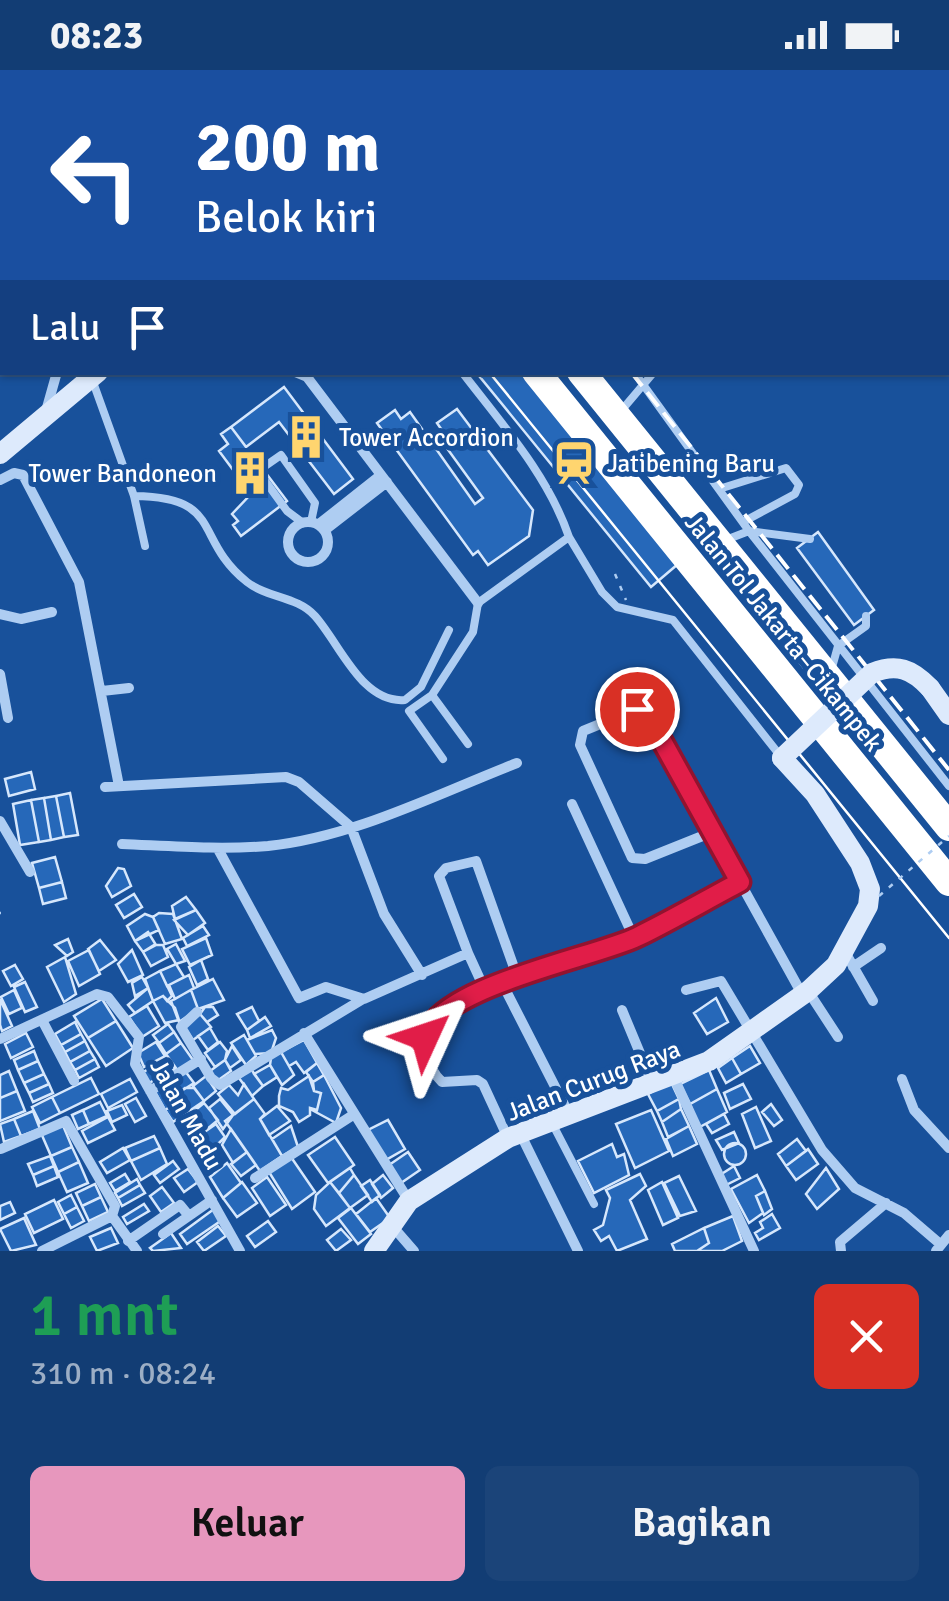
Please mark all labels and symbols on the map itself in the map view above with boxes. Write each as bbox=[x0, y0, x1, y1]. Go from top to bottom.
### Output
building icon: Tower Accordion bbox=[282, 413, 330, 461]
place label: Tower Accordion bbox=[339, 422, 514, 453]
station icon: Jatibening Baru bbox=[550, 439, 598, 487]
place label: Jatibening Baru bbox=[607, 448, 775, 479]
building icon: Tower Bandoneon bbox=[226, 449, 274, 497]
place label: Tower Bandoneon bbox=[29, 458, 217, 489]
street label: Jalan Tol Jakarta–Cikampek bbox=[678, 507, 889, 758]
pin bbox=[595, 667, 680, 752]
position arrow bbox=[373, 985, 477, 1089]
street label: Jalan Curug Raya bbox=[502, 1033, 685, 1128]
street label: Jalan Madu bbox=[143, 1053, 230, 1175]

